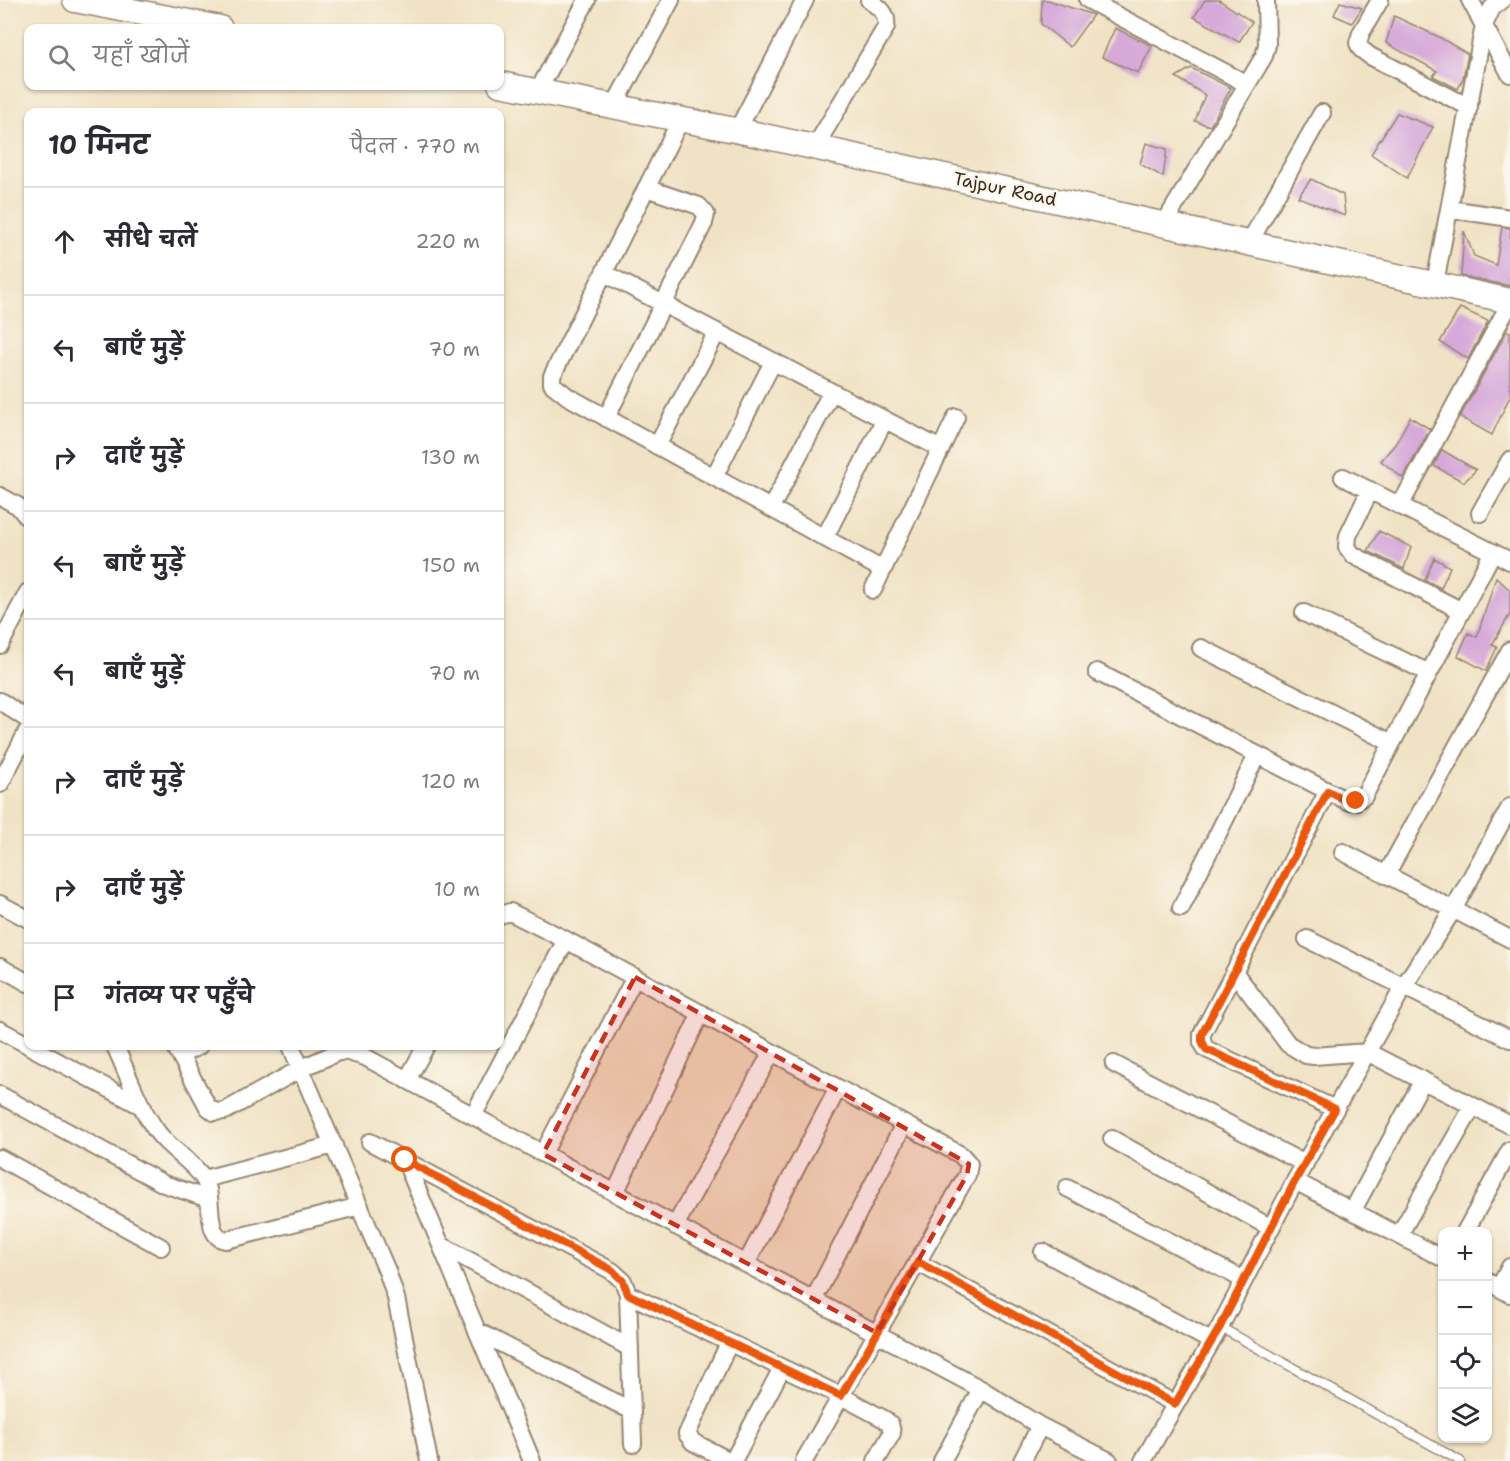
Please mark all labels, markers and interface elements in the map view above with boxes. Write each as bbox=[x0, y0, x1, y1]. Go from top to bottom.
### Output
search box bbox=[24, 24, 504, 90]
icon: search bbox=[45, 41, 78, 74]
text: यहाँ खोजें bbox=[93, 41, 189, 70]
text: 10 मिनट bbox=[48, 127, 149, 162]
text: पैदल · 770 m bbox=[350, 133, 480, 159]
street label: Tajpur Road bbox=[951, 166, 1059, 212]
icon: ahead bbox=[48, 225, 81, 258]
text: सीधे चलें bbox=[105, 225, 197, 254]
text: 220 m bbox=[416, 228, 480, 254]
icon: left bbox=[48, 333, 81, 366]
text: बाएँ मुड़ें bbox=[105, 333, 184, 362]
text: 70 m bbox=[428, 336, 480, 362]
icon: right bbox=[48, 441, 81, 474]
text: दाएँ मुड़ें bbox=[105, 441, 184, 470]
text: 130 m bbox=[421, 444, 480, 470]
icon: left bbox=[48, 549, 81, 582]
text: बाएँ मुड़ें bbox=[105, 549, 184, 578]
text: 150 m bbox=[422, 552, 480, 578]
icon: left bbox=[48, 657, 81, 690]
text: बाएँ मुड़ें bbox=[105, 657, 184, 686]
text: 70 m bbox=[428, 660, 480, 686]
icon: right bbox=[48, 765, 81, 798]
text: दाएँ मुड़ें bbox=[105, 765, 184, 794]
text: 120 m bbox=[421, 768, 480, 794]
route end bbox=[1342, 787, 1368, 813]
icon: right bbox=[48, 873, 81, 906]
text: दाएँ मुड़ें bbox=[105, 873, 184, 902]
text: 10 m bbox=[434, 876, 480, 902]
icon: arrive bbox=[48, 981, 81, 1014]
text: गंतव्य पर पहुँचे bbox=[105, 981, 254, 1010]
route start bbox=[391, 1146, 417, 1172]
map controls bbox=[1438, 1227, 1492, 1443]
button: + bbox=[1438, 1227, 1492, 1281]
button: − bbox=[1438, 1281, 1492, 1335]
button: locate bbox=[1438, 1335, 1492, 1389]
button: layers bbox=[1438, 1389, 1492, 1443]

